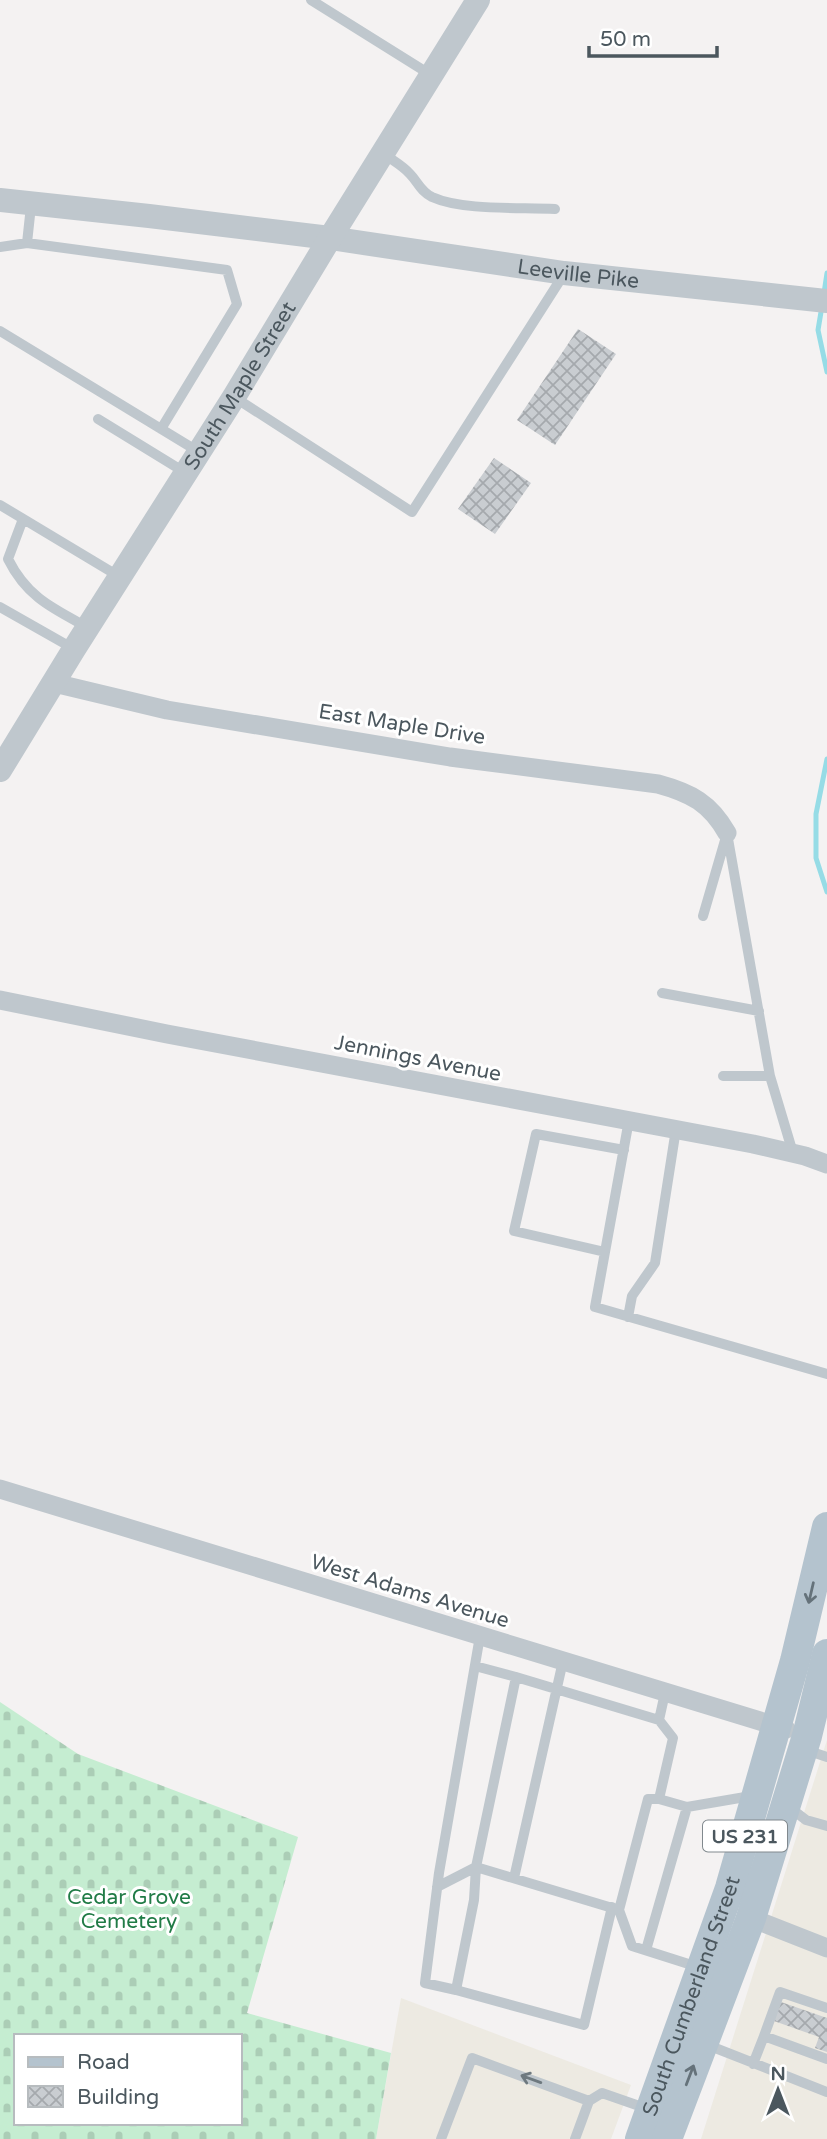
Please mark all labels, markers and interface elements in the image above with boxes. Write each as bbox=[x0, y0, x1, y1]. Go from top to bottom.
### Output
scale bar bbox=[589, 14, 717, 58]
text: 50 m bbox=[600, 27, 651, 52]
street label: Leeville Pike bbox=[516, 254, 640, 294]
street label: South Maple Street bbox=[179, 297, 302, 475]
street label: East Maple Drive bbox=[317, 699, 487, 750]
street label: Jennings Avenue bbox=[332, 1030, 503, 1087]
street label: West Adams Avenue bbox=[308, 1549, 512, 1634]
one-way arrow bbox=[804, 1581, 817, 1604]
road number: US 231 bbox=[703, 1820, 787, 1852]
street label: South Cumberland Street bbox=[637, 1873, 746, 2119]
park label: Cedar Grove Cemetery bbox=[67, 1885, 191, 1934]
legend bbox=[14, 2034, 242, 2125]
text: Road bbox=[77, 2050, 130, 2075]
north arrow bbox=[743, 2055, 813, 2125]
text: N bbox=[770, 2063, 786, 2085]
one-way arrow bbox=[685, 2064, 698, 2086]
one-way arrow bbox=[520, 2072, 542, 2085]
text: Building bbox=[77, 2085, 159, 2110]

